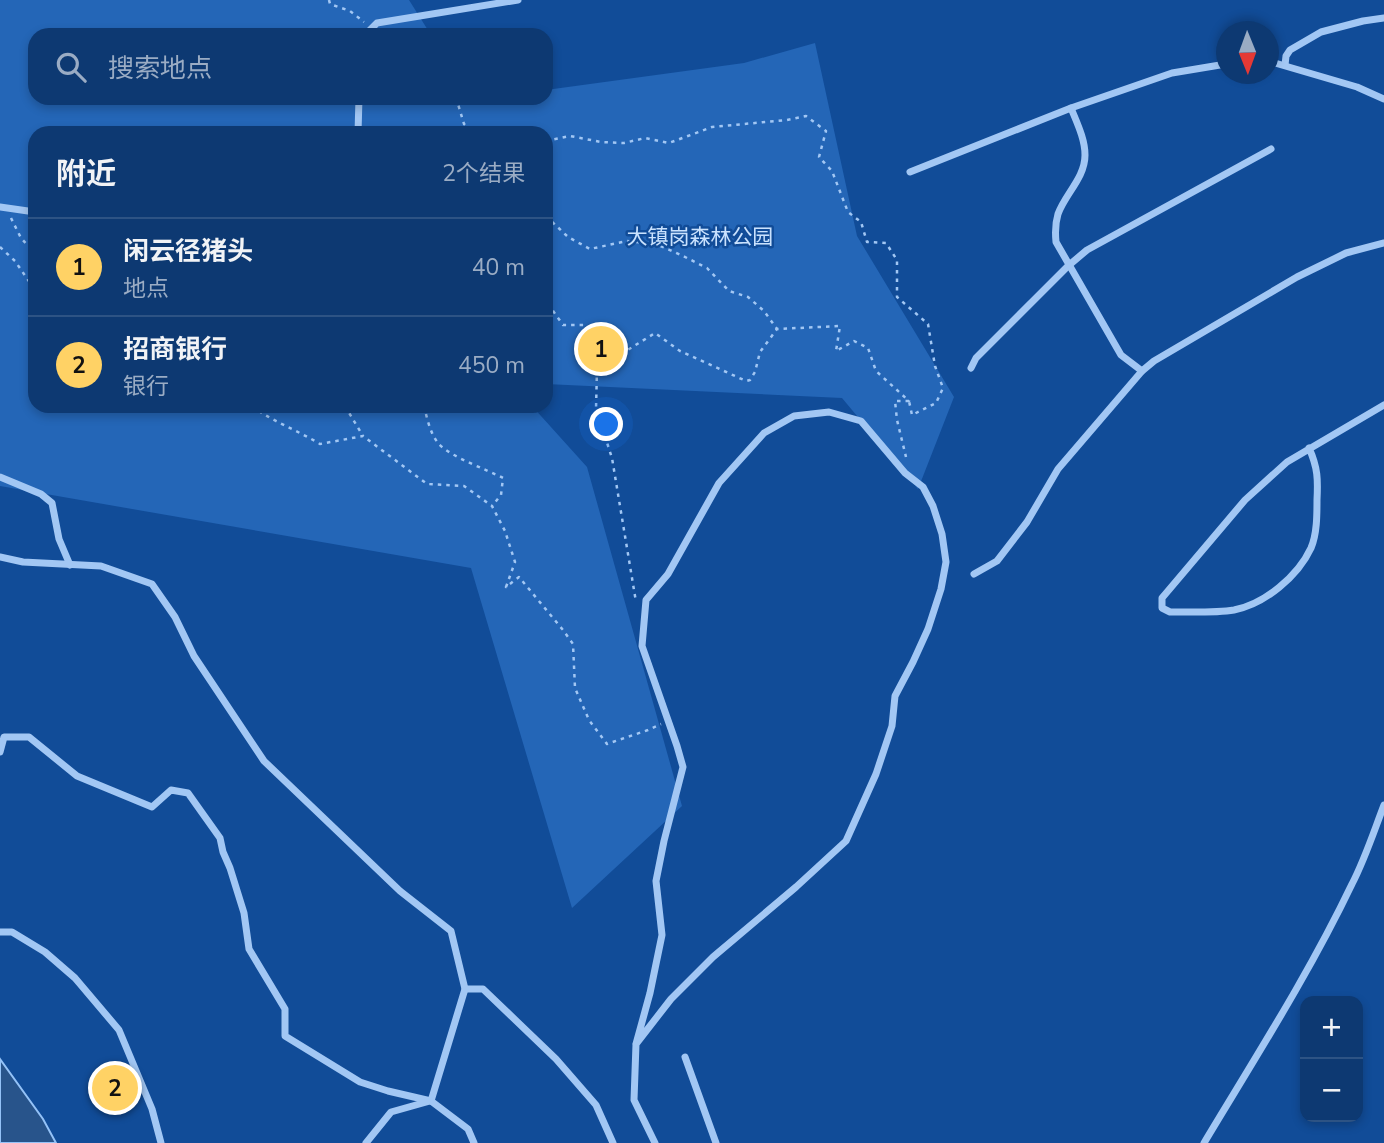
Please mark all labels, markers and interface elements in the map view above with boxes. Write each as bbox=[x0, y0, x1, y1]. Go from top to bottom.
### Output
north arrow bbox=[1216, 21, 1279, 84]
search box bbox=[28, 28, 553, 105]
icon: search bbox=[52, 48, 90, 86]
text: 搜索地点 bbox=[108, 51, 212, 86]
text: 附近 bbox=[56, 154, 116, 195]
text: 2个结果 bbox=[442, 158, 525, 189]
park label: 大镇岗森林公园 bbox=[627, 223, 774, 251]
text: 闲云径猪头 bbox=[123, 234, 253, 269]
text: 1 bbox=[72, 252, 86, 283]
text: 40 m bbox=[472, 252, 525, 283]
text: 地点 bbox=[123, 273, 169, 304]
pin: 1 bbox=[578, 323, 624, 375]
text: 招商银行 bbox=[123, 332, 227, 367]
text: 2 bbox=[72, 350, 86, 381]
text: 450 m bbox=[458, 350, 525, 381]
text: 银行 bbox=[123, 371, 169, 402]
your location bbox=[589, 407, 623, 441]
map controls bbox=[1300, 996, 1363, 1122]
button: + bbox=[1300, 996, 1363, 1059]
button: − bbox=[1300, 1059, 1363, 1122]
pin: 2 bbox=[92, 1062, 138, 1114]

